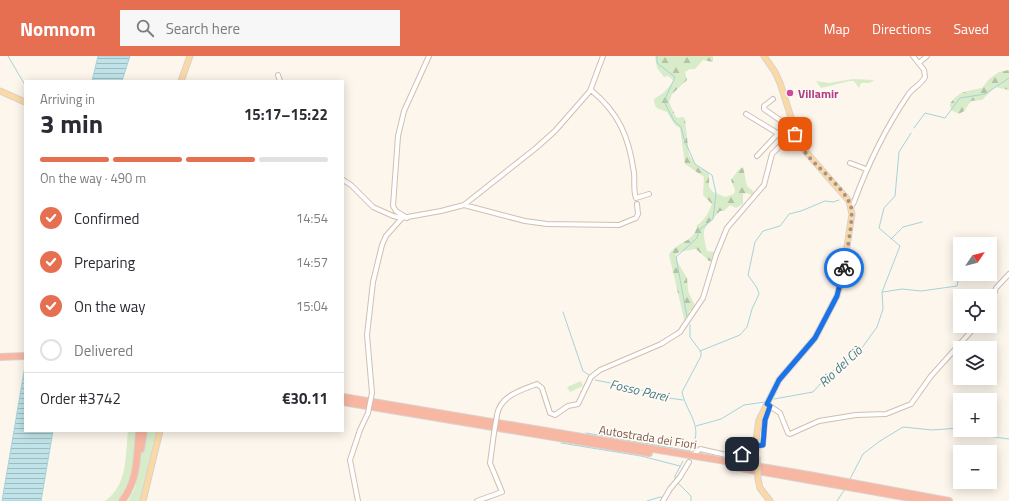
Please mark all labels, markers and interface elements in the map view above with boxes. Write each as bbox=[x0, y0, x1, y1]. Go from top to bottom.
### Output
search box bbox=[120, 10, 400, 46]
text: Nomnom bbox=[20, 14, 96, 43]
icon: search bbox=[134, 17, 156, 39]
text: Search here bbox=[166, 17, 240, 40]
text: Map bbox=[824, 18, 850, 39]
text: Directions bbox=[872, 18, 931, 39]
text: Saved bbox=[953, 18, 989, 39]
place label: Villamir bbox=[798, 84, 839, 103]
marker: Villamir bbox=[785, 88, 795, 98]
text: Arriving in bbox=[40, 89, 95, 109]
text: 15:17–15:22 bbox=[244, 103, 328, 126]
text: 3 min bbox=[40, 104, 103, 143]
pin bbox=[778, 117, 812, 151]
icon: bag bbox=[784, 123, 806, 145]
text: On the way · 490 m bbox=[40, 168, 146, 188]
icon: check bbox=[40, 207, 62, 229]
text: Confirmed bbox=[74, 207, 139, 230]
text: 14:54 bbox=[296, 208, 328, 228]
north arrow bbox=[953, 237, 997, 281]
map controls bbox=[953, 237, 997, 489]
courier bbox=[824, 248, 864, 288]
icon: check bbox=[40, 251, 62, 273]
text: Preparing bbox=[74, 251, 135, 274]
text: 14:57 bbox=[296, 252, 328, 272]
icon: bike bbox=[833, 257, 855, 279]
button: locate bbox=[953, 289, 997, 333]
icon: check bbox=[40, 295, 62, 317]
text: On the way bbox=[74, 295, 146, 318]
text: 15:04 bbox=[296, 296, 328, 316]
text: Delivered bbox=[74, 339, 133, 362]
water label: Rio del Ciò bbox=[814, 340, 867, 391]
button: layers bbox=[953, 341, 997, 385]
water label: Fosso Parei bbox=[608, 374, 671, 407]
text: Order #3742 bbox=[40, 387, 121, 410]
text: €30.11 bbox=[282, 387, 328, 410]
button: + bbox=[953, 393, 997, 437]
street label: Autostrada dei Fiori bbox=[598, 420, 698, 454]
pin bbox=[725, 437, 759, 471]
icon: home bbox=[731, 443, 753, 465]
button: − bbox=[953, 445, 997, 489]

